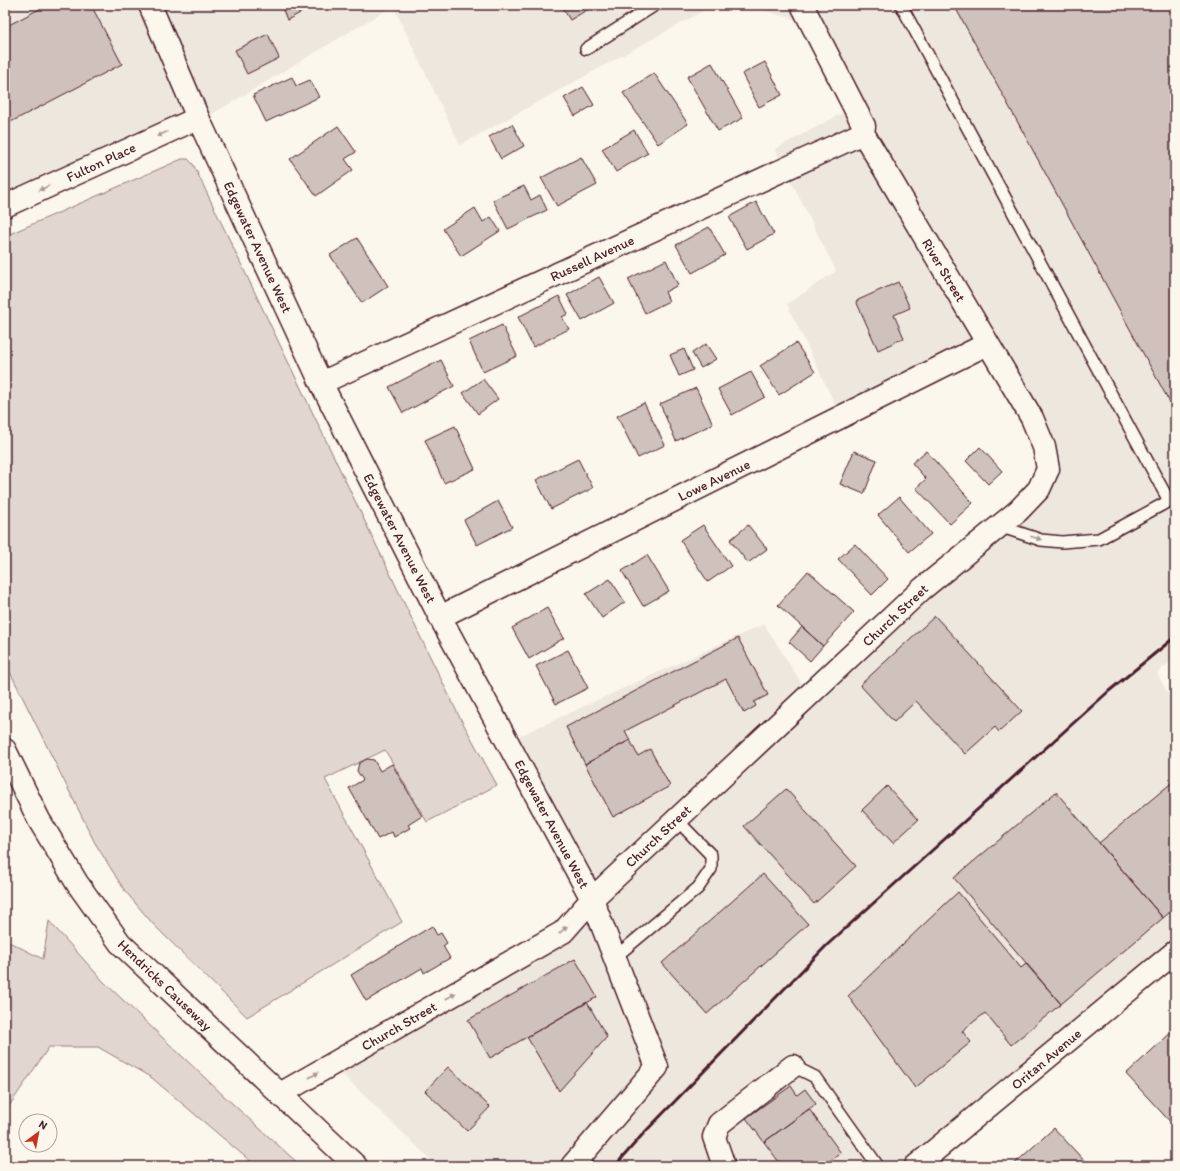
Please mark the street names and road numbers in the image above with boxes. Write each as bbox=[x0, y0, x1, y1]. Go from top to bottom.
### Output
street label: Fulton Place bbox=[64, 139, 139, 186]
street label: Edgewater Avenue West bbox=[220, 179, 296, 316]
street label: Russell Avenue bbox=[547, 231, 637, 285]
street label: River Street bbox=[918, 235, 969, 305]
street label: Lowe Avenue bbox=[675, 456, 753, 505]
street label: Edgewater Avenue West bbox=[359, 471, 440, 606]
street label: Church Street bbox=[859, 580, 932, 650]
street label: Edgewater Avenue West bbox=[510, 757, 593, 892]
street label: Church Street bbox=[622, 801, 695, 871]
street label: Hendricks Causeway bbox=[114, 936, 216, 1035]
street label: Church Street bbox=[359, 998, 440, 1055]
street label: Oritan Avenue bbox=[1008, 1025, 1085, 1094]

